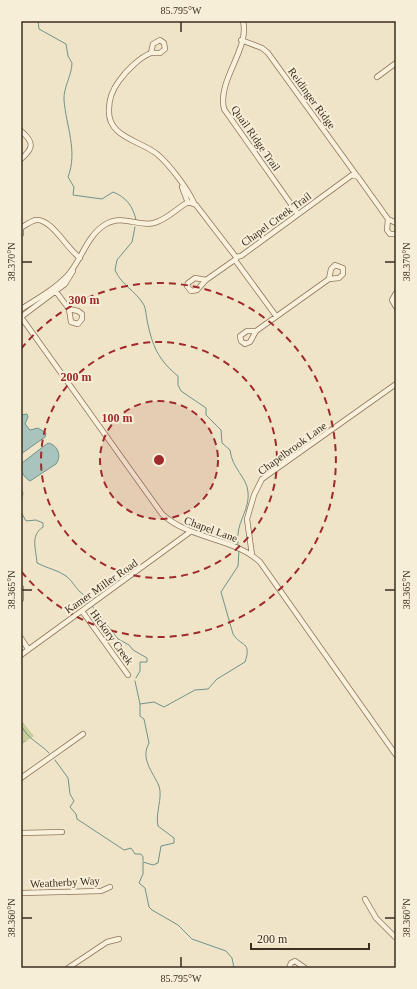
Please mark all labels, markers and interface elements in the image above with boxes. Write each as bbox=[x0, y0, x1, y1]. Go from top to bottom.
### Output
text: 85.795°W bbox=[161, 5, 202, 16]
street label: Reidinger Ridge bbox=[286, 65, 338, 131]
street label: Quail Ridge Trail bbox=[229, 103, 283, 173]
street label: Chapel Creek Trail bbox=[239, 190, 313, 248]
text: 38.370°N bbox=[6, 243, 17, 281]
text: 38.370°N bbox=[401, 243, 412, 281]
text: 300 m bbox=[69, 293, 100, 307]
text: 200 m bbox=[61, 370, 92, 384]
text: 100 m bbox=[102, 411, 133, 425]
street label: Chapelbrook Lane bbox=[255, 419, 329, 477]
centre of rings bbox=[152, 453, 166, 467]
street label: Chapel Lane bbox=[183, 514, 239, 544]
street label: Kamer Miller Road bbox=[62, 556, 140, 616]
text: 38.365°N bbox=[6, 571, 17, 609]
text: 38.365°N bbox=[401, 571, 412, 609]
street label: Hickory Creek bbox=[88, 607, 136, 667]
street label: Weatherby Way bbox=[30, 874, 101, 890]
text: 38.360°N bbox=[6, 899, 17, 937]
text: 38.360°N bbox=[401, 899, 412, 937]
scale bar bbox=[251, 925, 369, 951]
text: 200 m bbox=[257, 932, 288, 946]
text: 85.795°W bbox=[161, 973, 202, 984]

